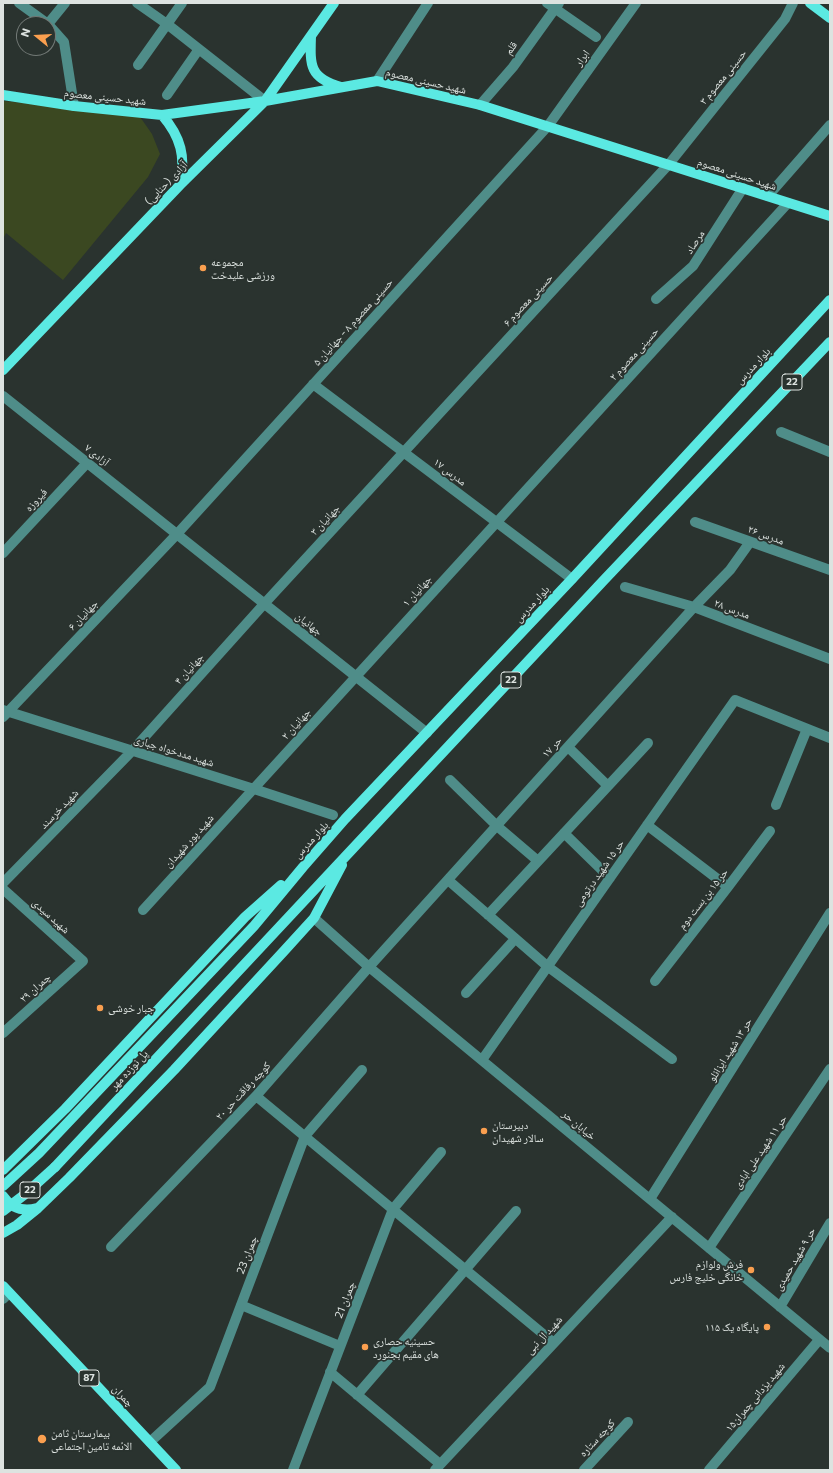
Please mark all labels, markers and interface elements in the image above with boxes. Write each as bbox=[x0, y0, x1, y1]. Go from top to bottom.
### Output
north arrow bbox=[16, 16, 56, 56]
text: N bbox=[18, 27, 33, 38]
street label: قلم bbox=[502, 39, 520, 57]
street label: ابرار bbox=[572, 47, 592, 69]
street label: حسینی معصوم ۳ bbox=[697, 47, 749, 107]
street label: شهید حسینی معصوم bbox=[384, 65, 468, 97]
street label: شهید حسینی معصوم bbox=[63, 86, 147, 108]
street label: شهید حسینی معصوم bbox=[696, 155, 778, 193]
street label: آزادی (حنایی) bbox=[142, 158, 190, 208]
street label: مرصاد bbox=[683, 228, 707, 256]
place label: مجموعه ورزشی علیدخت bbox=[211, 255, 275, 281]
marker: مجموعه ورزشی علیدخت bbox=[198, 263, 208, 273]
street label: حسینی معصوم ۶ bbox=[500, 271, 556, 329]
street label: حسینی معصوم ۸ - جهانیان ۵ bbox=[310, 276, 396, 368]
street label: حسینی معصوم ۲ bbox=[607, 325, 661, 383]
street label: بلوار مدرس bbox=[733, 345, 773, 387]
road number: 22 bbox=[782, 374, 802, 390]
street label: آزادی ۷ bbox=[82, 441, 112, 469]
street label: مدرس ۱۷ bbox=[431, 455, 469, 489]
street label: فیروزه bbox=[22, 486, 50, 514]
street label: جهانیان ۳ bbox=[307, 502, 343, 538]
street label: مدرس ۲۶ bbox=[746, 522, 786, 548]
street label: جهانیان ۱ bbox=[400, 573, 434, 609]
street label: بلوار مدرس bbox=[512, 583, 552, 625]
street label: مدرس ۲۸ bbox=[712, 596, 752, 622]
street label: جهانیان ۶ bbox=[65, 597, 101, 633]
street label: جهانیان bbox=[293, 610, 325, 638]
street label: جهانیان ۴ bbox=[172, 651, 206, 687]
road number: 22 bbox=[501, 672, 521, 688]
street label: جهانیان ۲ bbox=[279, 706, 313, 742]
street label: شهید مددخواه جباری bbox=[132, 733, 216, 769]
street label: حر ۱۷ bbox=[539, 734, 565, 760]
street label: شهید خرسند bbox=[37, 786, 81, 832]
street label: شهید پور شهیدان bbox=[161, 811, 217, 871]
street label: بلوار مدرس bbox=[291, 819, 331, 861]
street label: حر ۱۵ شهید درتومی bbox=[571, 837, 627, 909]
street label: حر ۱۵ بن بست دوم bbox=[675, 866, 731, 932]
street label: شهید سیدی bbox=[30, 896, 72, 936]
street label: چمران ۲۹ bbox=[17, 971, 53, 1005]
place label: جبار خوشی bbox=[108, 1001, 154, 1015]
marker: جبار خوشی bbox=[95, 1003, 105, 1013]
street label: حر ۱۳ شهید ایزانلو bbox=[705, 1016, 755, 1084]
street label: پل نوزده مهر bbox=[107, 1047, 151, 1093]
street label: کوچه رفاقت حر ۲۰ bbox=[213, 1059, 273, 1123]
street label: خیابان حر bbox=[560, 1107, 598, 1143]
street label: حر ۱۱ شهید علی ابادی bbox=[731, 1113, 789, 1191]
place label: دبیرستان سالار شهیدان bbox=[492, 1118, 544, 1144]
marker: دبیرستان سالار شهیدان bbox=[479, 1126, 489, 1136]
road number: 22 bbox=[20, 1182, 40, 1198]
street label: حر ۹ شهید حمیدی bbox=[772, 1225, 818, 1293]
street label: چمران 23 bbox=[234, 1234, 260, 1276]
place label: فرش و‌لوازم خانگی خلیج فارس bbox=[670, 1257, 743, 1283]
marker: فرش و‌لوازم خانگی خلیج فارس bbox=[746, 1265, 756, 1275]
street label: چمران 21 bbox=[332, 1280, 358, 1320]
street label: شهید ال نبی bbox=[523, 1313, 565, 1357]
place label: پایگاه یک ۱۱۵ bbox=[705, 1320, 759, 1334]
marker: پایگاه یک ۱۱۵ bbox=[762, 1322, 772, 1332]
place label: حسینیه حصاری های مقیم بجنورد bbox=[373, 1334, 439, 1360]
marker: حسینیه حصاری های مقیم بجنورد bbox=[360, 1342, 370, 1352]
street label: شهید یزدانی چمران۱۵ bbox=[722, 1360, 788, 1434]
road number: 87 bbox=[79, 1370, 99, 1386]
street label: چمران bbox=[110, 1382, 136, 1410]
street label: کوچه ستاره bbox=[576, 1416, 618, 1460]
place label: بیمارستان ثامن الائمه تامین اجتماعی bbox=[51, 1426, 132, 1452]
marker: بیمارستان ثامن الائمه تامین اجتماعی bbox=[36, 1433, 48, 1445]

